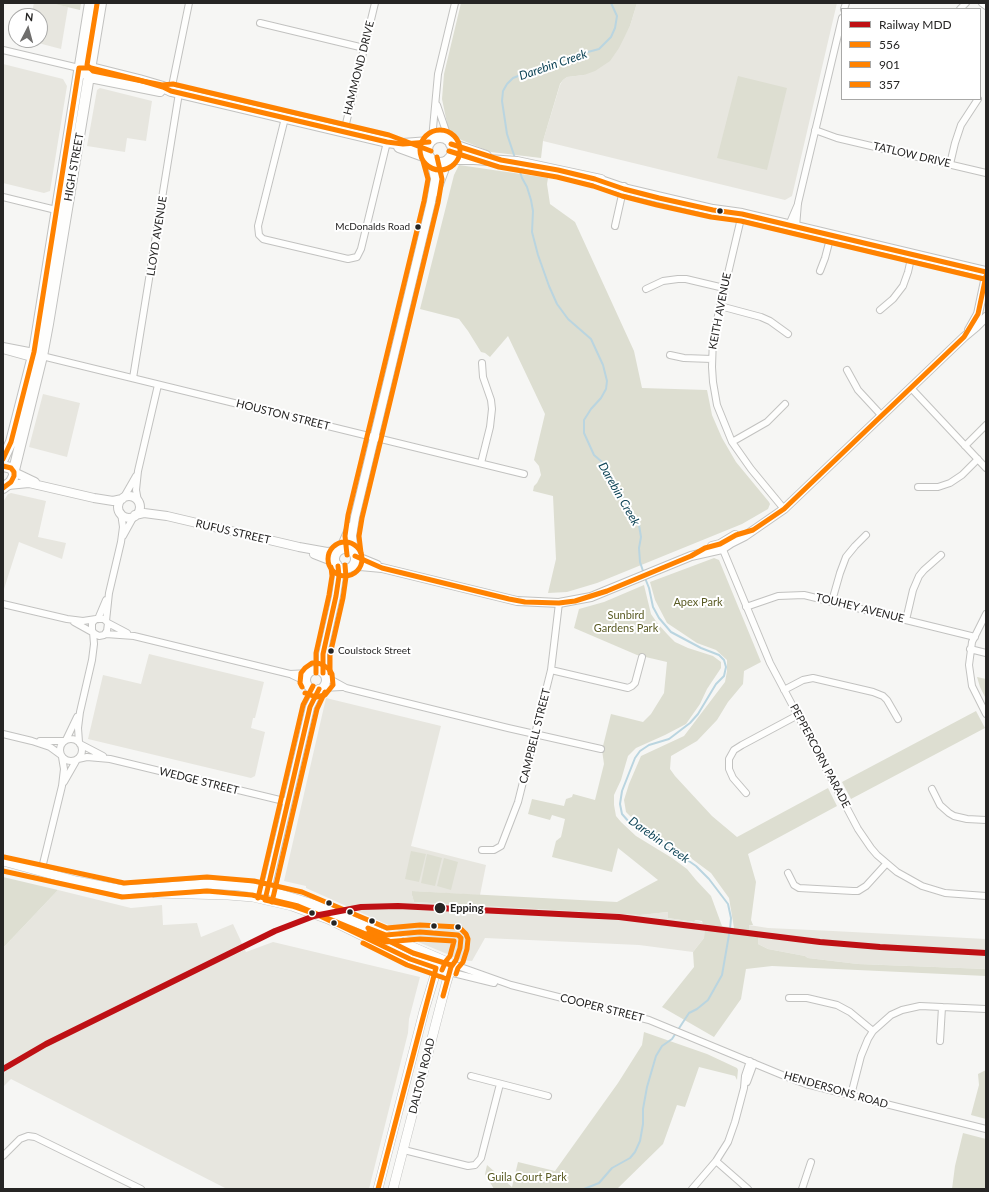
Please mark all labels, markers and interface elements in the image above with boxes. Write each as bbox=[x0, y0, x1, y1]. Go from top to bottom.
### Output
north arrow bbox=[8, 8, 48, 48]
legend bbox=[841, 8, 981, 100]
text: N bbox=[24, 10, 34, 23]
text: Railway MDD bbox=[879, 17, 952, 32]
street label: HAMMOND DRIVE bbox=[341, 19, 377, 117]
text: 556 bbox=[879, 37, 900, 52]
water label: Darebin Creek bbox=[517, 47, 589, 83]
text: 901 bbox=[879, 57, 900, 72]
text: 357 bbox=[879, 77, 900, 92]
street label: HIGH STREET bbox=[61, 132, 87, 202]
street label: TATLOW DRIVE bbox=[872, 140, 952, 170]
street label: LLOYD AVENUE bbox=[144, 195, 170, 277]
unlabelled marker bbox=[715, 206, 725, 216]
place label: McDonalds Road bbox=[335, 221, 410, 233]
marker: McDonalds Road bbox=[413, 222, 423, 232]
street label: KEITH AVENUE bbox=[706, 271, 734, 351]
street label: HOUSTON STREET bbox=[235, 397, 331, 433]
water label: Darebin Creek bbox=[595, 460, 643, 528]
street label: RUFUS STREET bbox=[194, 517, 272, 547]
street label: TOUHEY AVENUE bbox=[814, 591, 906, 625]
park label: Apex Park bbox=[673, 595, 723, 609]
park label: Sunbird Gardens Park bbox=[594, 608, 658, 634]
place label: Coulstock Street bbox=[338, 645, 410, 657]
marker: Coulstock Street bbox=[326, 646, 336, 656]
street label: CAMPBELL STREET bbox=[517, 687, 553, 785]
street label: PEPPERCORN PARADE bbox=[787, 702, 853, 810]
street label: WEDGE STREET bbox=[158, 765, 240, 797]
water label: Darebin Creek bbox=[626, 814, 692, 866]
unlabelled marker bbox=[324, 898, 334, 908]
marker: Epping bbox=[433, 901, 447, 915]
place label: Epping bbox=[450, 901, 484, 915]
unlabelled marker bbox=[345, 907, 355, 917]
unlabelled marker bbox=[307, 908, 317, 918]
unlabelled marker bbox=[367, 916, 377, 926]
unlabelled marker bbox=[329, 918, 339, 928]
unlabelled marker bbox=[429, 921, 439, 931]
unlabelled marker bbox=[453, 922, 463, 932]
street label: COOPER STREET bbox=[559, 991, 645, 1025]
street label: DALTON ROAD bbox=[406, 1037, 438, 1115]
street label: HENDERSONS ROAD bbox=[782, 1069, 890, 1111]
park label: Guila Court Park bbox=[487, 1170, 567, 1184]

